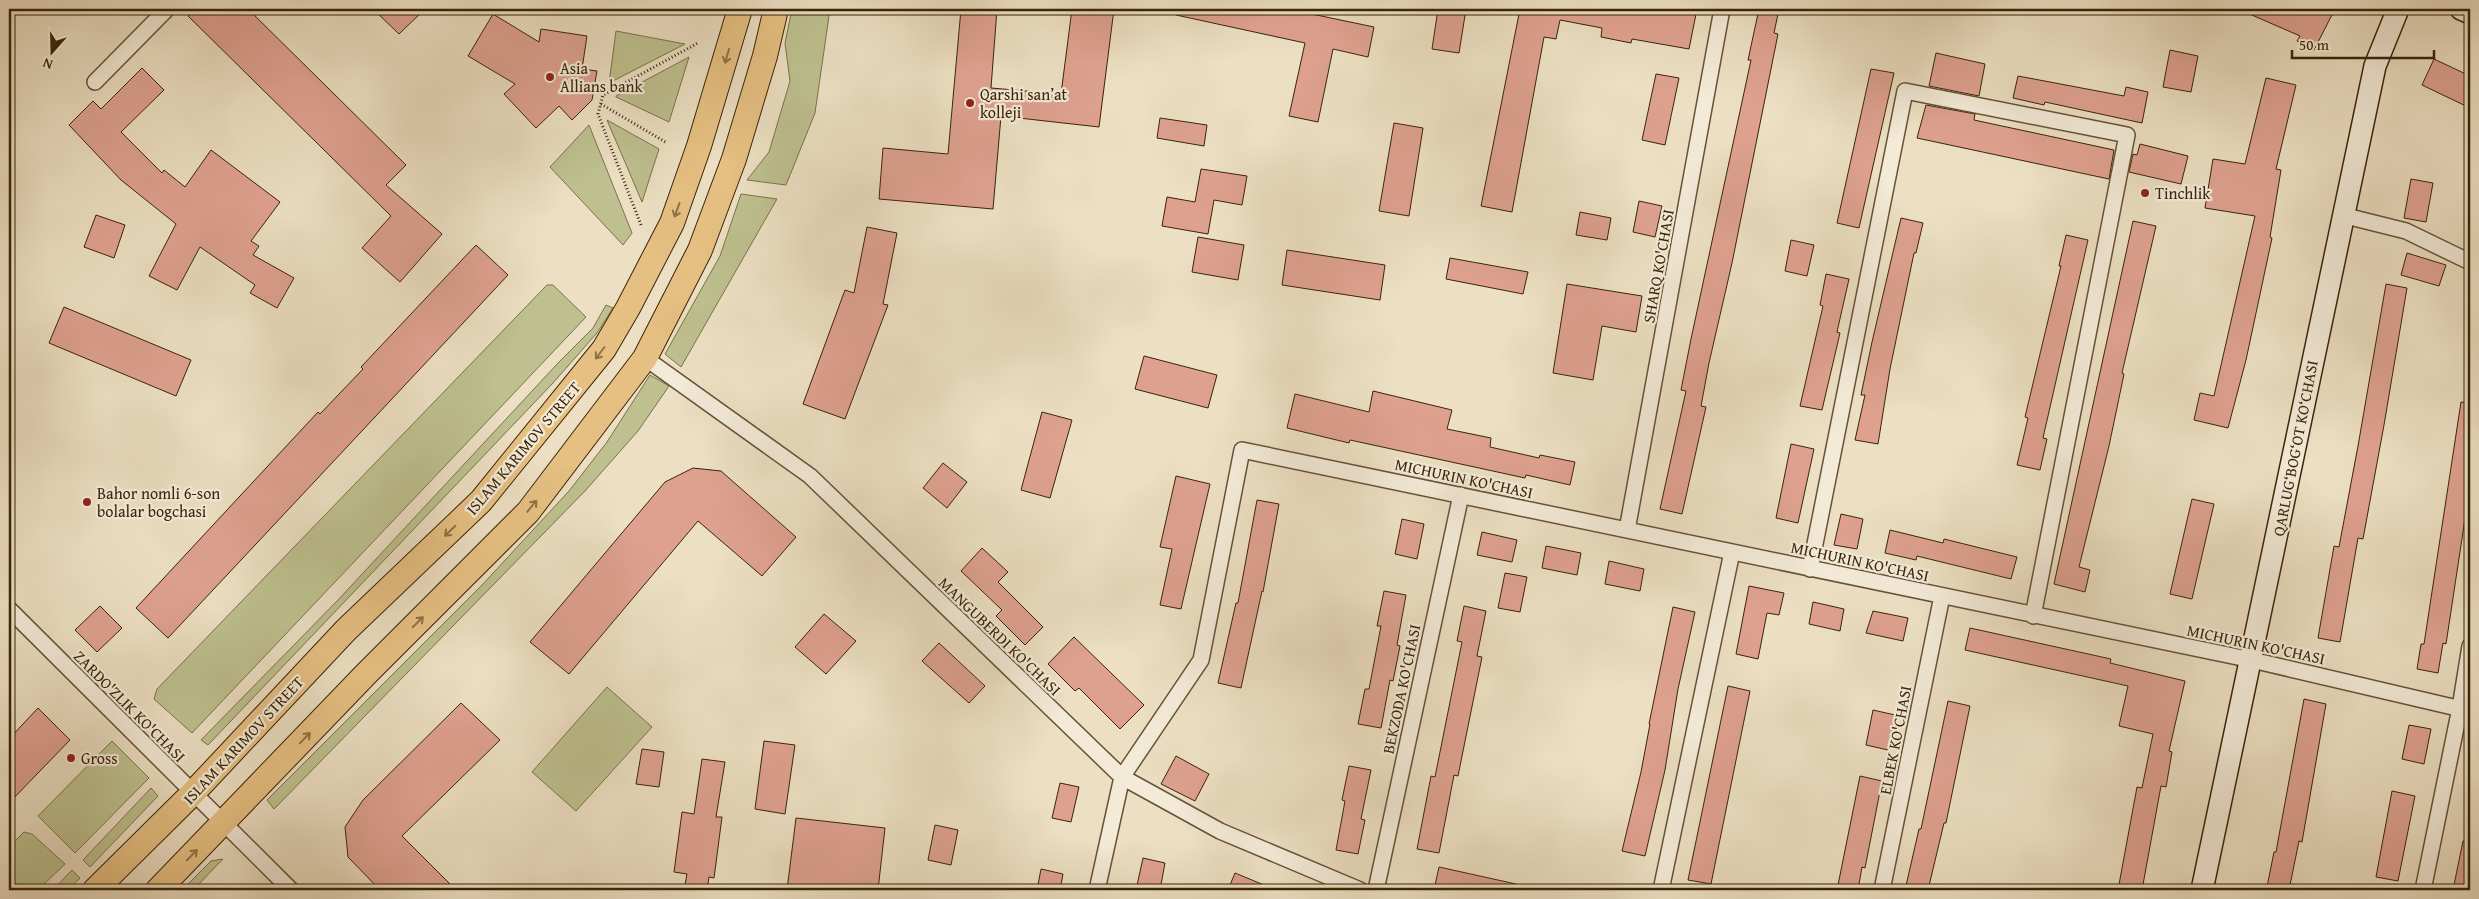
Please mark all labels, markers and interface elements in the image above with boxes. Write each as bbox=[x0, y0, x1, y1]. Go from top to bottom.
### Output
north arrow bbox=[28, 28, 78, 78]
scale bar bbox=[2292, 28, 2434, 60]
text: 50 m bbox=[2299, 34, 2330, 55]
one-way arrow bbox=[722, 47, 731, 63]
text: N bbox=[39, 53, 55, 75]
place label: Asia Allians bank bbox=[560, 56, 643, 98]
marker: Asia Allians bank bbox=[544, 71, 556, 83]
place label: Qarshi san’at kolleji bbox=[980, 82, 1068, 124]
marker: Qarshi san’at kolleji bbox=[964, 97, 976, 109]
place label: Tinchlik bbox=[2155, 181, 2211, 205]
marker: Tinchlik bbox=[2139, 187, 2151, 199]
one-way arrow bbox=[671, 202, 681, 218]
street label: SHARQ KO'CHASI bbox=[1636, 207, 1680, 325]
one-way arrow bbox=[595, 346, 606, 359]
street label: QARLUG‘BOG‘OT KO‘CHASI bbox=[2266, 358, 2324, 538]
street label: ISLAM KARIMOV STREET bbox=[460, 376, 586, 520]
street label: MICHURIN KO'CHASI bbox=[1393, 452, 1535, 504]
place label: Bahor nomli 6-son bolalar bogchasi bbox=[97, 481, 220, 523]
marker: Bahor nomli 6-son bolalar bogchasi bbox=[81, 496, 93, 508]
one-way arrow bbox=[527, 500, 538, 513]
one-way arrow bbox=[444, 525, 457, 537]
street label: MICHURIN KO'CHASI bbox=[1789, 535, 1931, 587]
street label: MANGUBERDI KO'CHASI bbox=[933, 571, 1067, 701]
one-way arrow bbox=[412, 615, 424, 628]
street label: MICHURIN KO'CHASI bbox=[2185, 618, 2327, 670]
street label: BEKZODA KO'CHASI bbox=[1376, 622, 1426, 756]
street label: ZARDO'ZLIK KO'CHASI bbox=[69, 645, 191, 767]
street label: ISLAM KARIMOV STREET bbox=[177, 670, 309, 810]
street label: ELBEK KO'CHASI bbox=[1873, 683, 1917, 797]
one-way arrow bbox=[299, 732, 311, 744]
place label: Gross bbox=[81, 746, 118, 770]
marker: Gross bbox=[65, 752, 77, 764]
one-way arrow bbox=[186, 849, 198, 861]

